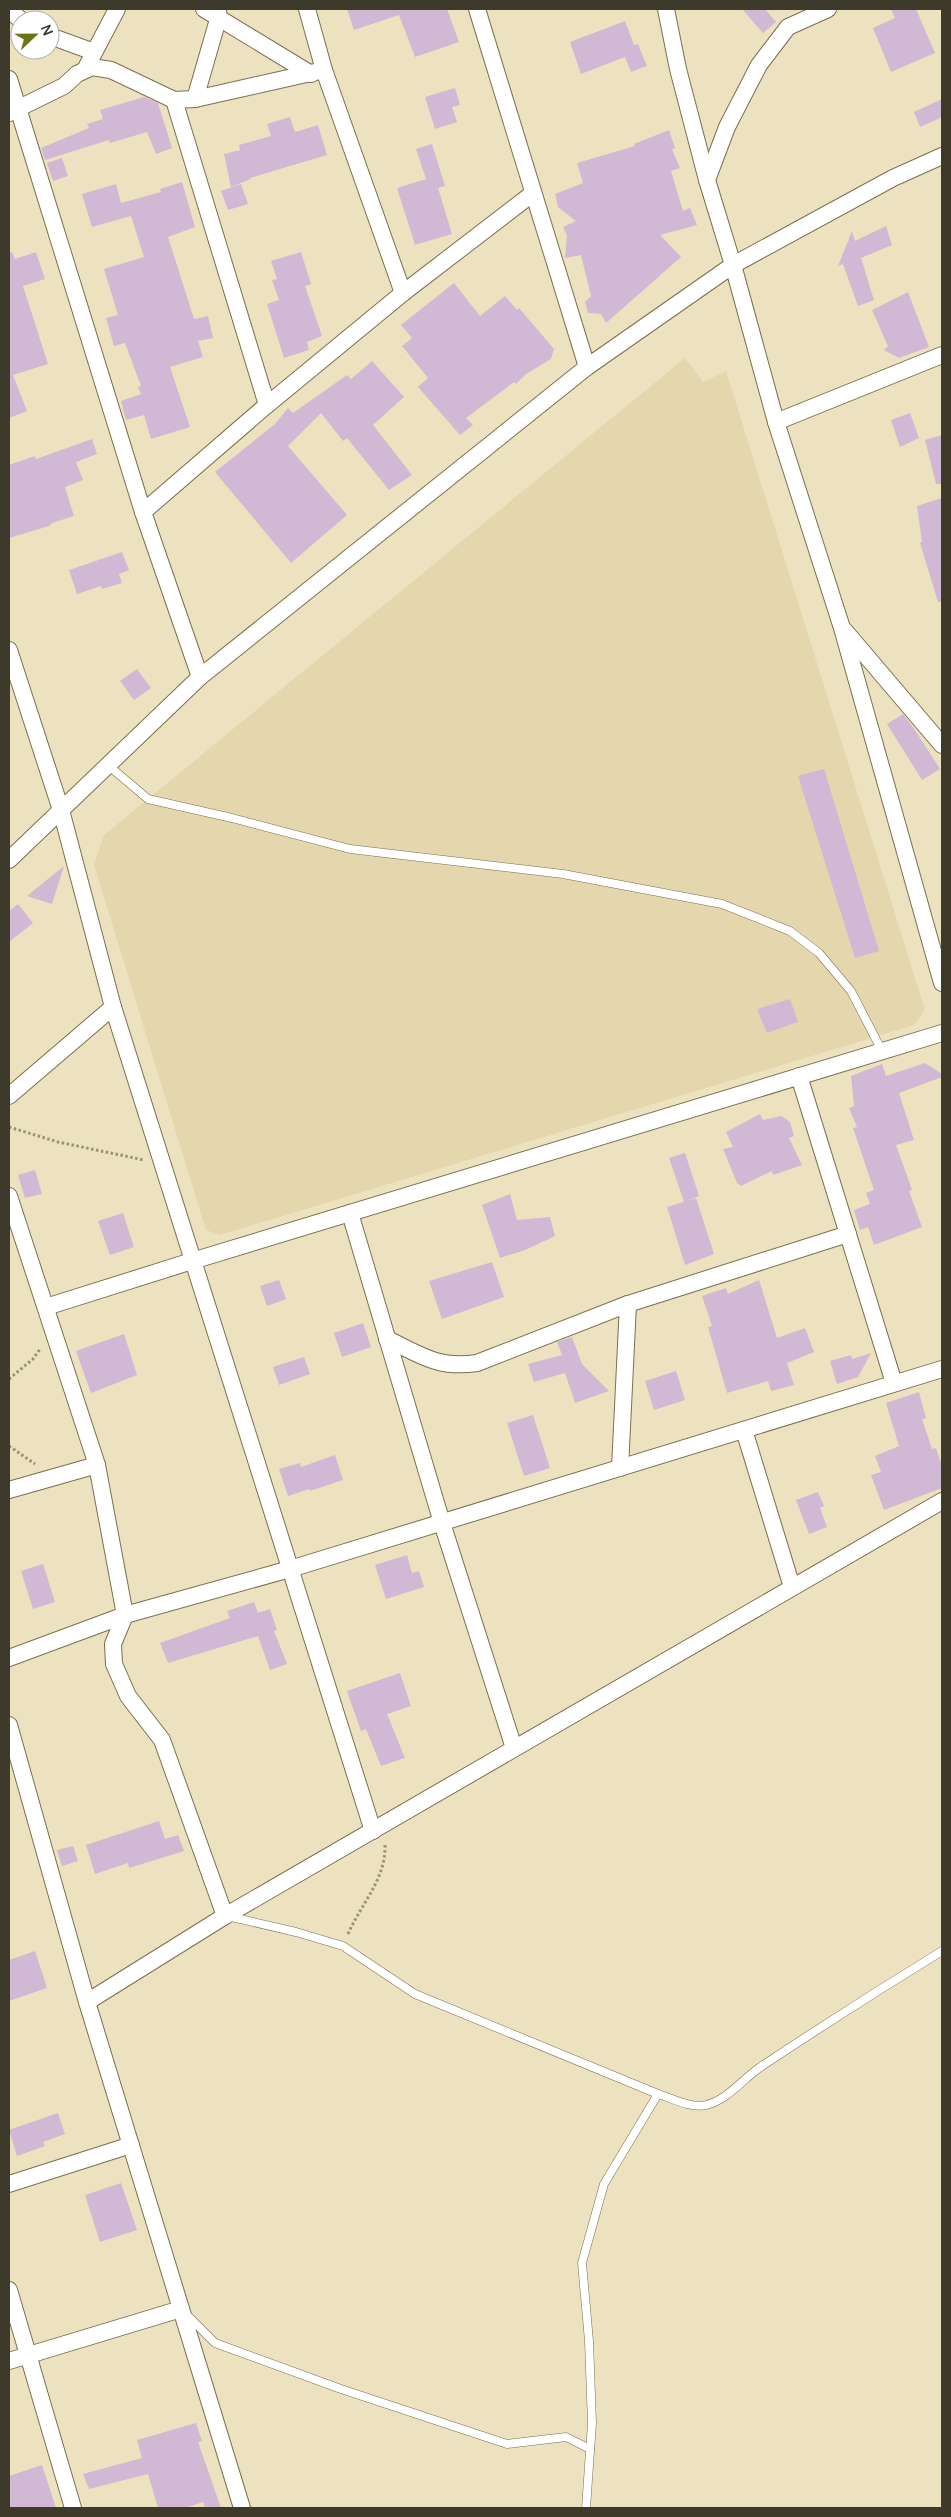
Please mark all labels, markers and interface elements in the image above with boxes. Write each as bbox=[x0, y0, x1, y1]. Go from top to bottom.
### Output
north arrow bbox=[10, 10, 60, 60]
text: N bbox=[37, 22, 58, 38]

